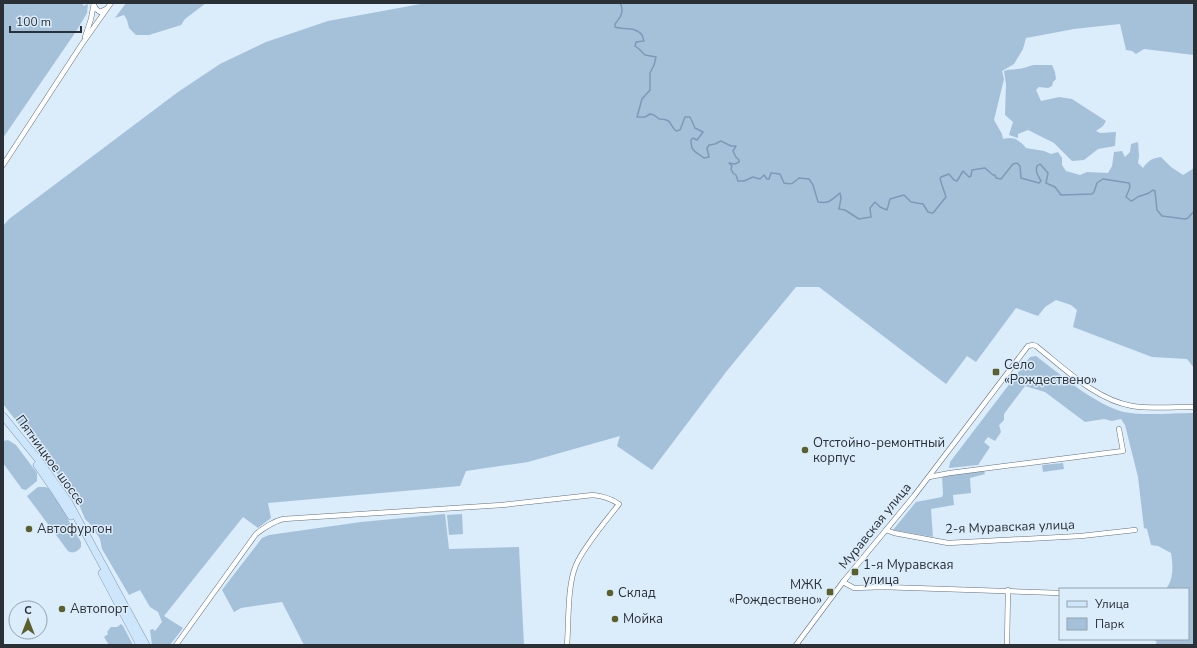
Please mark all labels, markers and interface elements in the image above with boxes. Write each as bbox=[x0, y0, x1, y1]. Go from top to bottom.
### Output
scale bar bbox=[10, 8, 81, 34]
text: 100 m bbox=[16, 14, 51, 30]
place label: Село «Рождествено» bbox=[1004, 356, 1097, 389]
marker: Село «Рождествено» bbox=[991, 367, 1001, 377]
street label: Пятницкое шоссе bbox=[11, 411, 89, 509]
place label: Отстойно-ремонтный корпус bbox=[813, 434, 945, 467]
marker: Отстойно-ремонтный корпус bbox=[800, 445, 810, 455]
street label: Муравская улица bbox=[835, 479, 915, 573]
street label: 2-я Муравская улица bbox=[945, 516, 1075, 538]
place label: Автофургон bbox=[37, 520, 112, 538]
marker: Автофургон bbox=[24, 524, 34, 534]
place label: 1-я Муравская улица bbox=[863, 556, 953, 589]
marker: 1-я Муравская улица bbox=[850, 567, 860, 577]
place label: МЖК «Рождествено» bbox=[729, 576, 823, 609]
place label: Склад bbox=[618, 584, 656, 602]
marker: МЖК «Рождествено» bbox=[825, 587, 835, 597]
marker: Склад bbox=[605, 588, 615, 598]
legend bbox=[1059, 588, 1189, 640]
text: Улица bbox=[1094, 596, 1129, 612]
north arrow bbox=[8, 600, 48, 640]
place label: Автопорт bbox=[70, 600, 128, 618]
text: С bbox=[24, 603, 32, 618]
marker: Автопорт bbox=[57, 604, 67, 614]
place label: Мойка bbox=[623, 610, 663, 628]
marker: Мойка bbox=[610, 614, 620, 624]
text: Парк bbox=[1095, 616, 1125, 632]

